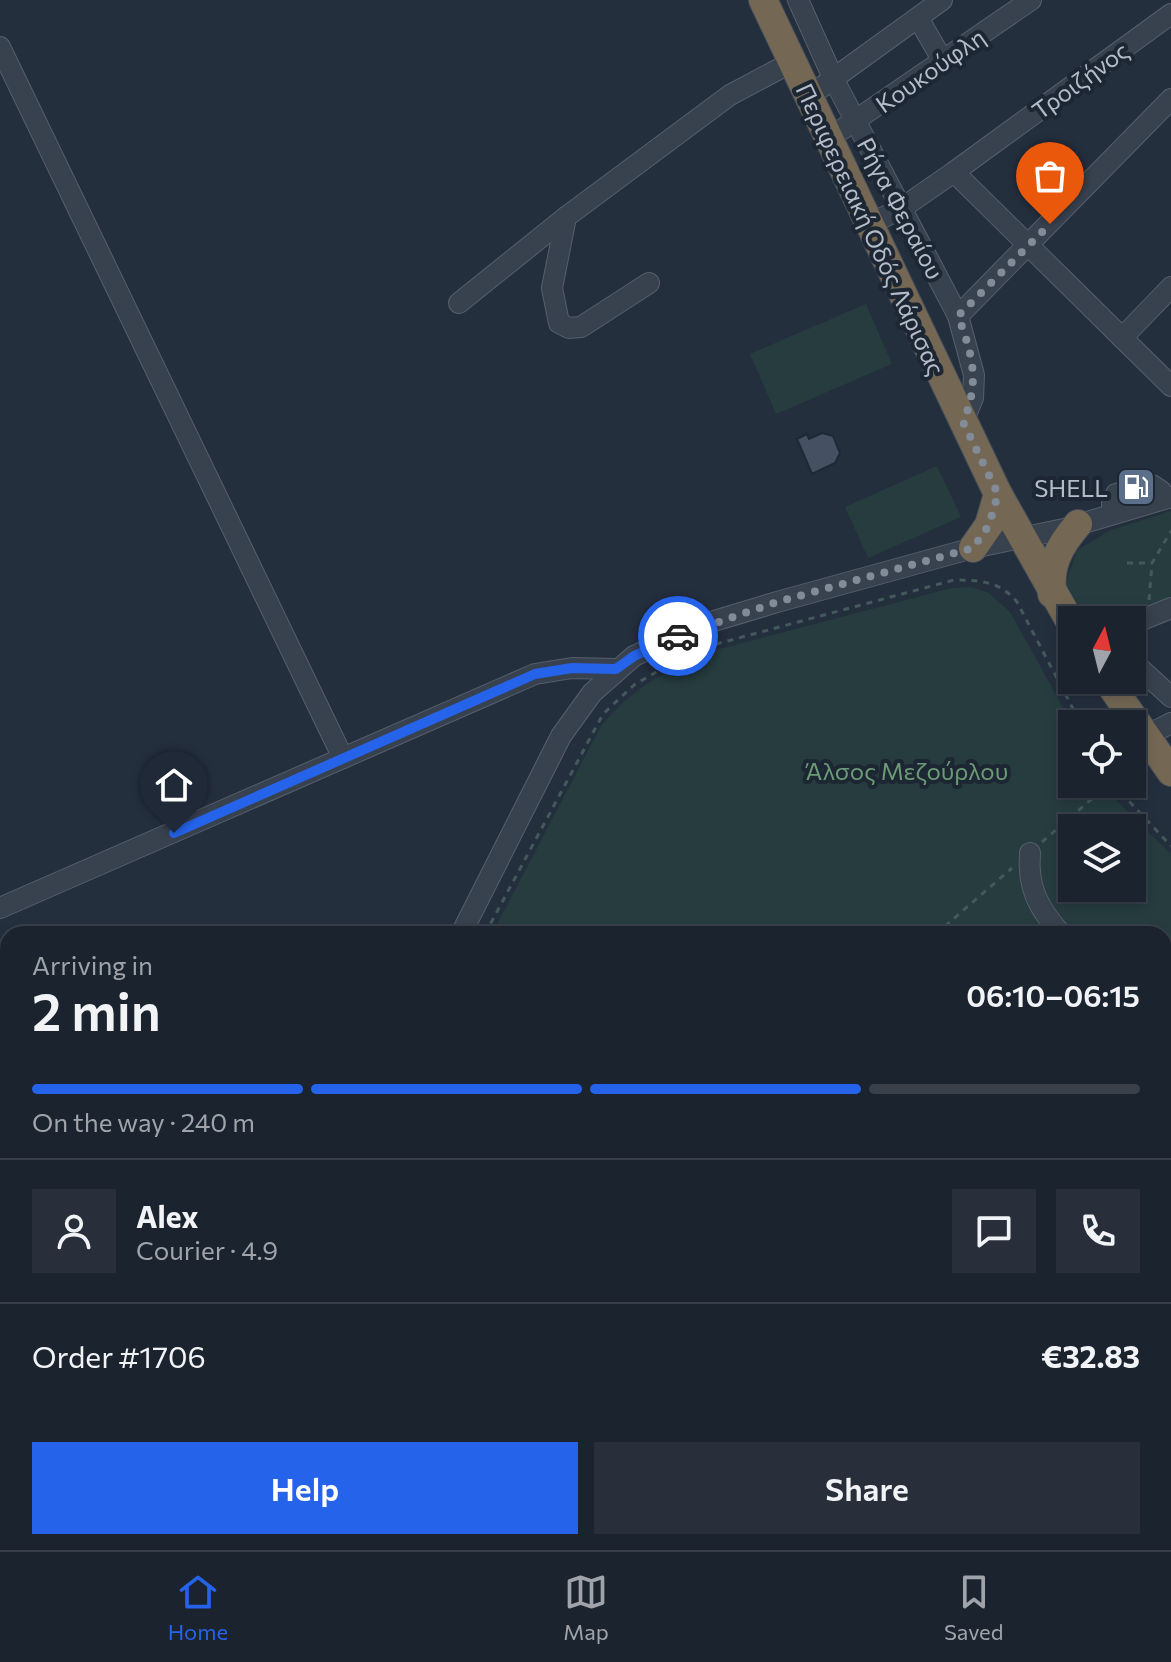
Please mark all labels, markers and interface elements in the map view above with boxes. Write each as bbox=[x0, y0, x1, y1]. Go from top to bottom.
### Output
street label: Κουκούφλη bbox=[870, 22, 990, 118]
street label: Τρoιζήνος bbox=[1026, 35, 1134, 125]
street label: Περιφερειακή Οδός Λάρισας bbox=[791, 79, 951, 379]
street label: Ρήγα Φεραίου bbox=[852, 132, 950, 284]
pin bbox=[1016, 142, 1084, 224]
icon: bag bbox=[1028, 154, 1072, 198]
fuel station icon: SHELL bbox=[1115, 466, 1157, 508]
place label: SHELL bbox=[1034, 473, 1108, 502]
courier bbox=[638, 596, 718, 676]
north arrow bbox=[1058, 606, 1146, 694]
map controls bbox=[1058, 606, 1146, 902]
icon: car bbox=[656, 614, 700, 658]
button: locate bbox=[1058, 710, 1146, 798]
pin bbox=[140, 751, 208, 833]
park label: Άλσος Μεζούρλου bbox=[805, 756, 1008, 785]
icon: home bbox=[152, 763, 196, 807]
button: layers bbox=[1058, 814, 1146, 902]
text: Arriving in bbox=[32, 949, 153, 980]
text: 06:10–06:15 bbox=[966, 976, 1140, 1013]
text: 2 min bbox=[32, 978, 161, 1042]
text: On the way · 240 m bbox=[32, 1106, 255, 1137]
button: person bbox=[32, 1189, 116, 1273]
button: chat bbox=[952, 1189, 1036, 1273]
button: phone bbox=[1056, 1189, 1140, 1273]
text: Alex bbox=[136, 1197, 199, 1234]
text: Courier · 4.9 bbox=[136, 1234, 278, 1265]
text: Order #1706 bbox=[32, 1337, 206, 1374]
text: €32.83 bbox=[1041, 1337, 1140, 1374]
button: Help bbox=[32, 1442, 578, 1534]
button: Share bbox=[594, 1442, 1140, 1534]
tab: Home bbox=[168, 1570, 228, 1645]
tab: Map bbox=[563, 1570, 609, 1645]
tab: Saved bbox=[944, 1570, 1003, 1645]

